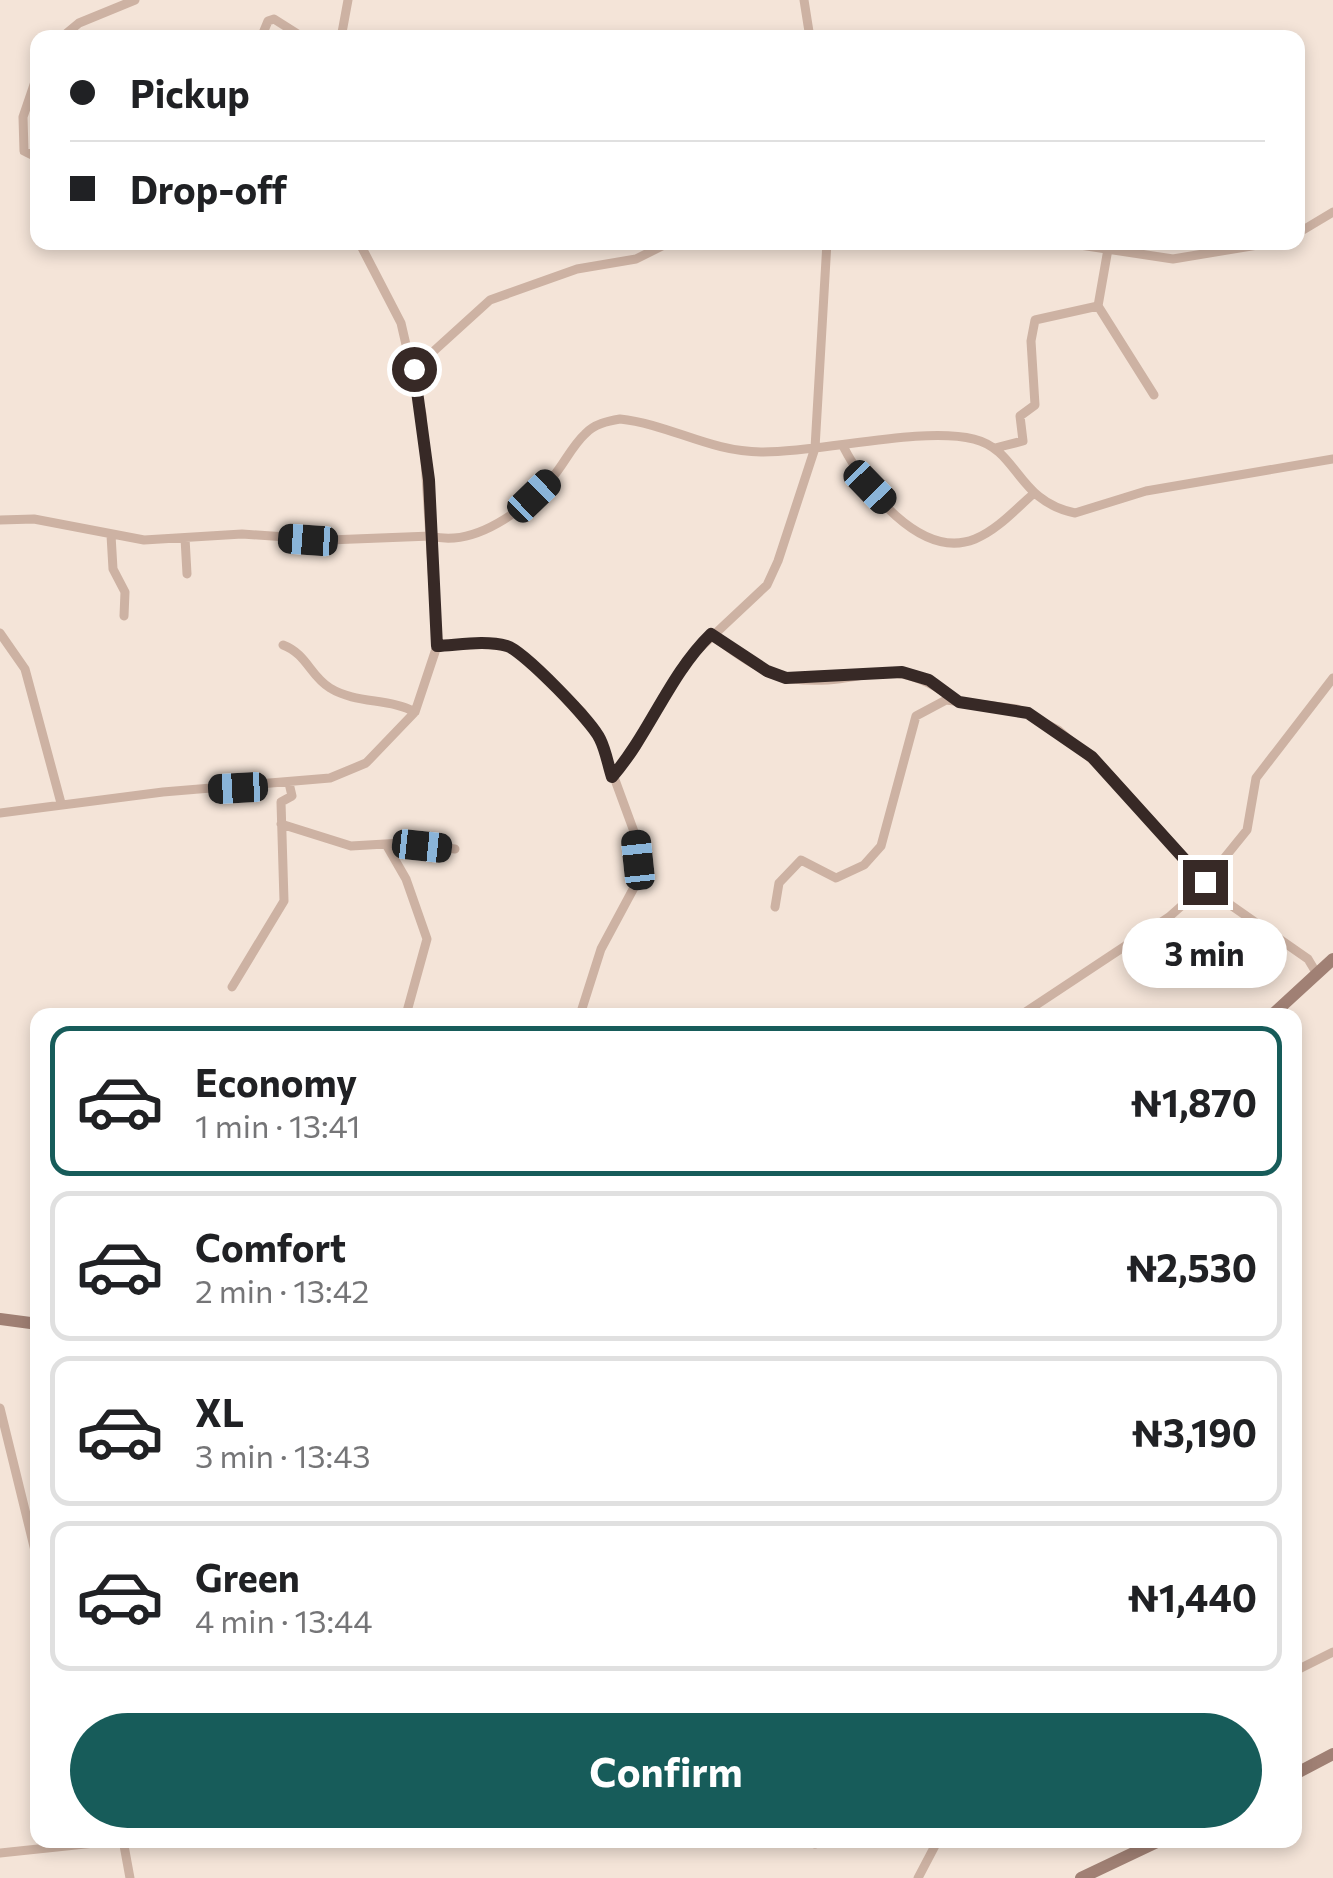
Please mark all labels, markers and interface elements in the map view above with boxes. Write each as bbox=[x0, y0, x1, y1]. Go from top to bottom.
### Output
text: Pickup bbox=[130, 69, 250, 116]
text: Drop-off bbox=[130, 165, 287, 212]
route start bbox=[392, 347, 437, 392]
car bbox=[838, 455, 902, 519]
car bbox=[502, 464, 566, 528]
car bbox=[277, 523, 339, 557]
car bbox=[207, 771, 269, 805]
car bbox=[391, 828, 453, 864]
car bbox=[620, 829, 656, 891]
route end bbox=[1183, 860, 1228, 905]
callout: 3 min bbox=[1122, 917, 1288, 987]
text: 3 min bbox=[1164, 933, 1245, 973]
icon: car bbox=[75, 1056, 165, 1146]
text: Economy bbox=[195, 1058, 357, 1105]
text: ₦1,870 bbox=[1130, 1078, 1257, 1125]
text: 1 min · 13:41 bbox=[195, 1105, 361, 1145]
icon: car bbox=[75, 1221, 165, 1311]
text: Comfort bbox=[195, 1223, 346, 1270]
text: ₦2,530 bbox=[1126, 1243, 1257, 1290]
text: 2 min · 13:42 bbox=[195, 1270, 369, 1310]
icon: car bbox=[75, 1386, 165, 1476]
text: XL bbox=[195, 1388, 244, 1435]
text: ₦3,190 bbox=[1131, 1408, 1257, 1455]
text: 3 min · 13:43 bbox=[195, 1435, 371, 1475]
icon: car bbox=[75, 1551, 165, 1641]
text: Green bbox=[195, 1553, 300, 1600]
text: ₦1,440 bbox=[1127, 1573, 1257, 1620]
text: 4 min · 13:44 bbox=[195, 1600, 373, 1640]
button: Confirm bbox=[70, 1713, 1262, 1828]

